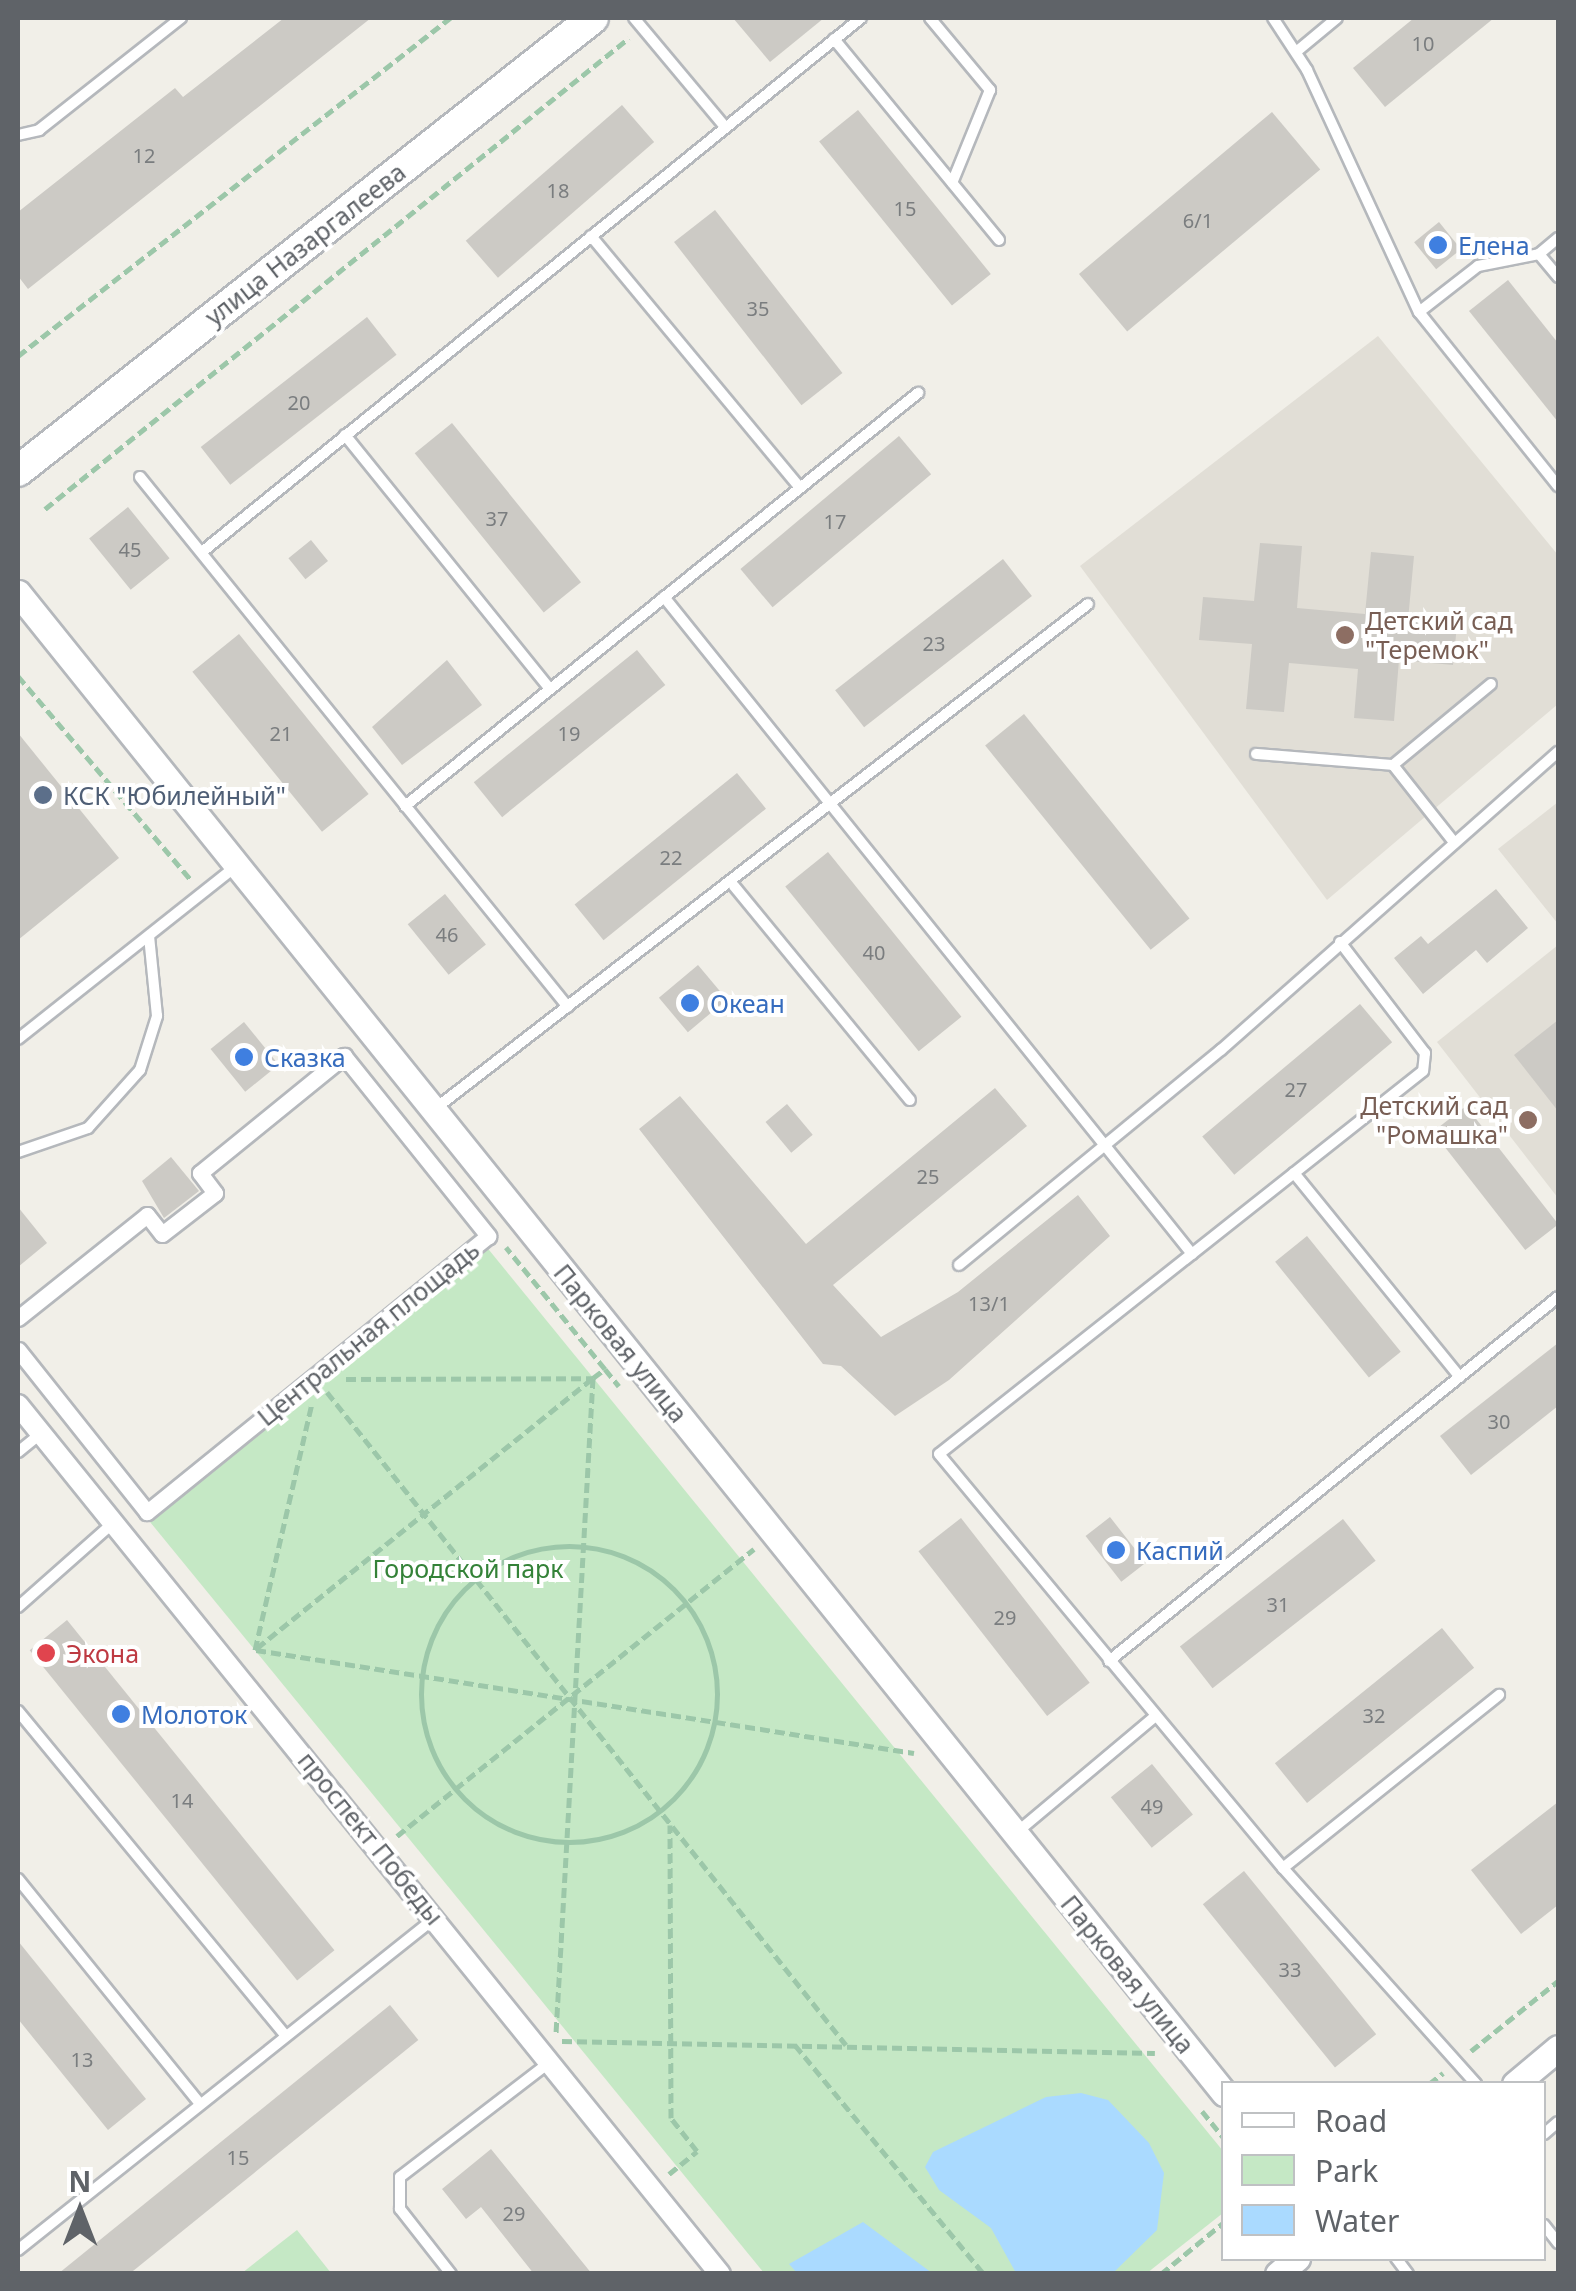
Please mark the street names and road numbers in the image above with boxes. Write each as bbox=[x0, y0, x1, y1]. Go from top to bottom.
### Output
street label: улица Назаргалеева bbox=[199, 156, 411, 332]
street label: Центральная площадь bbox=[251, 1234, 485, 1432]
street label: Парковая улица bbox=[548, 1258, 694, 1428]
street label: проспект Победы bbox=[292, 1746, 450, 1930]
street label: Парковая улица bbox=[1055, 1889, 1201, 2059]

